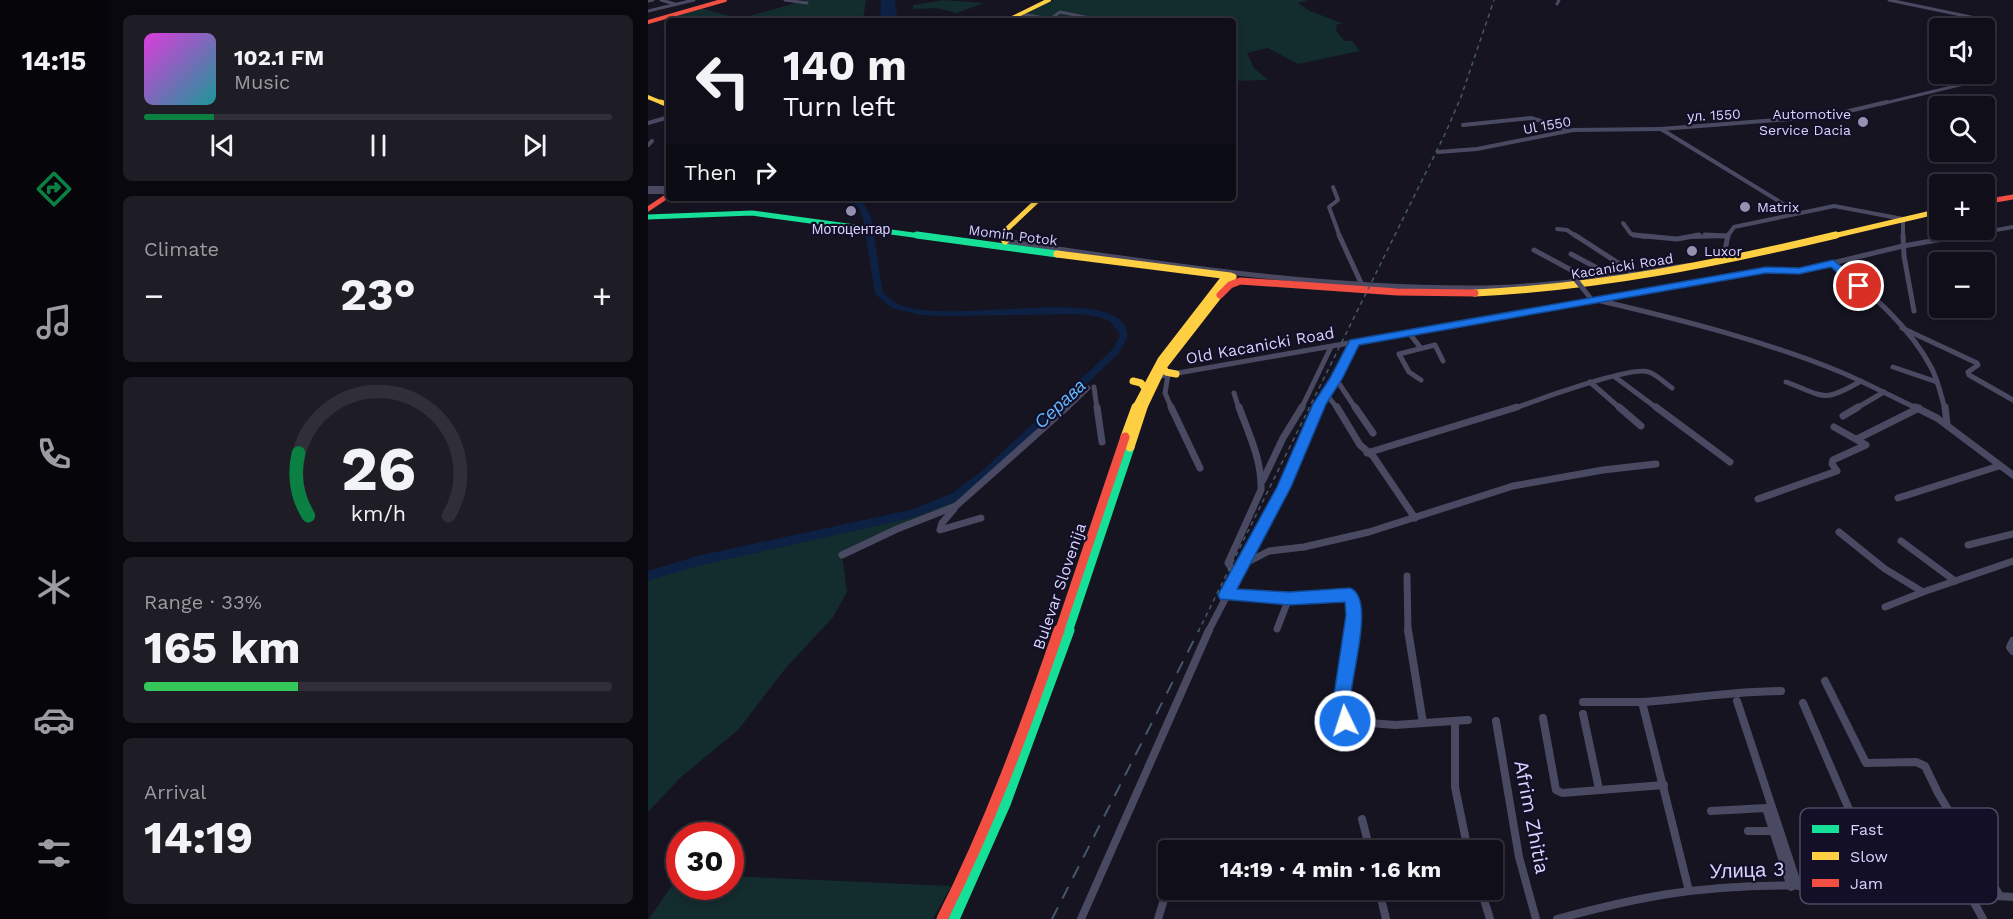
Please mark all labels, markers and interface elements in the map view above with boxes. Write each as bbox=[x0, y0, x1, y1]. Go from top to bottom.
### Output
map controls bbox=[1929, 18, 1995, 318]
button: sound bbox=[1929, 18, 1995, 84]
text: 140 m bbox=[783, 41, 907, 90]
icon: left bbox=[684, 42, 762, 120]
text: 14:15 bbox=[22, 45, 86, 77]
text: 102.1 FM bbox=[234, 45, 324, 70]
text: Music bbox=[234, 70, 290, 94]
text: Turn left bbox=[783, 91, 895, 123]
button: search bbox=[1929, 96, 1995, 162]
street label: ул. 1550 bbox=[1687, 106, 1741, 124]
place label: Automotive Service Dacia bbox=[1759, 106, 1851, 138]
street label: Ul 1550 bbox=[1522, 113, 1572, 137]
marker: Automotive Service Dacia bbox=[1856, 115, 1870, 129]
icon: previous bbox=[206, 129, 239, 162]
icon: pause bbox=[362, 129, 395, 162]
icon: next bbox=[518, 129, 551, 162]
icon: right bbox=[749, 156, 782, 189]
text: Then bbox=[684, 160, 737, 185]
icon: directions bbox=[33, 168, 75, 210]
button: + bbox=[1929, 174, 1995, 240]
place label: Matrix bbox=[1757, 199, 1799, 215]
marker: Matrix bbox=[1738, 200, 1752, 214]
marker: Мотоцентар bbox=[844, 204, 858, 218]
place label: Мотоцентар bbox=[812, 221, 890, 237]
street label: Momin Potok bbox=[968, 222, 1059, 248]
text: Climate bbox=[144, 237, 219, 261]
place label: Luxor bbox=[1704, 243, 1742, 259]
marker: Luxor bbox=[1685, 244, 1699, 258]
street label: Kacanicki Road bbox=[1570, 250, 1674, 282]
button: − bbox=[1929, 252, 1995, 318]
pin bbox=[1833, 260, 1884, 311]
text: 23° bbox=[340, 268, 416, 321]
icon: arrive bbox=[1842, 269, 1875, 302]
text: − bbox=[144, 276, 164, 315]
text: + bbox=[592, 276, 612, 315]
icon: music bbox=[33, 301, 75, 343]
street label: Old Kacanicki Road bbox=[1184, 323, 1336, 368]
water label: Серава bbox=[1030, 375, 1090, 432]
icon: phone bbox=[33, 433, 75, 475]
text: 26 bbox=[340, 433, 416, 506]
text: km/h bbox=[350, 502, 406, 527]
street label: Bulevar Slovenija bbox=[1029, 520, 1090, 652]
icon: climate bbox=[33, 566, 75, 608]
text: Range · 33% bbox=[144, 590, 262, 614]
text: 165 km bbox=[144, 621, 301, 674]
position arrow bbox=[1313, 689, 1377, 753]
icon: car bbox=[33, 699, 75, 741]
street label: Afrim Zhitia bbox=[1509, 758, 1555, 876]
text: Arrival bbox=[144, 780, 206, 804]
legend bbox=[1800, 808, 1998, 904]
text: 14:19 bbox=[144, 811, 253, 864]
text: Fast bbox=[1850, 820, 1883, 839]
speed limit sign: 30 bbox=[666, 822, 744, 900]
icon: filters bbox=[33, 832, 75, 874]
text: Slow bbox=[1850, 847, 1888, 866]
text: 14:19 · 4 min · 1.6 km bbox=[1220, 857, 1441, 882]
street label: Улица 3 bbox=[1709, 857, 1785, 883]
text: Jam bbox=[1850, 874, 1883, 893]

